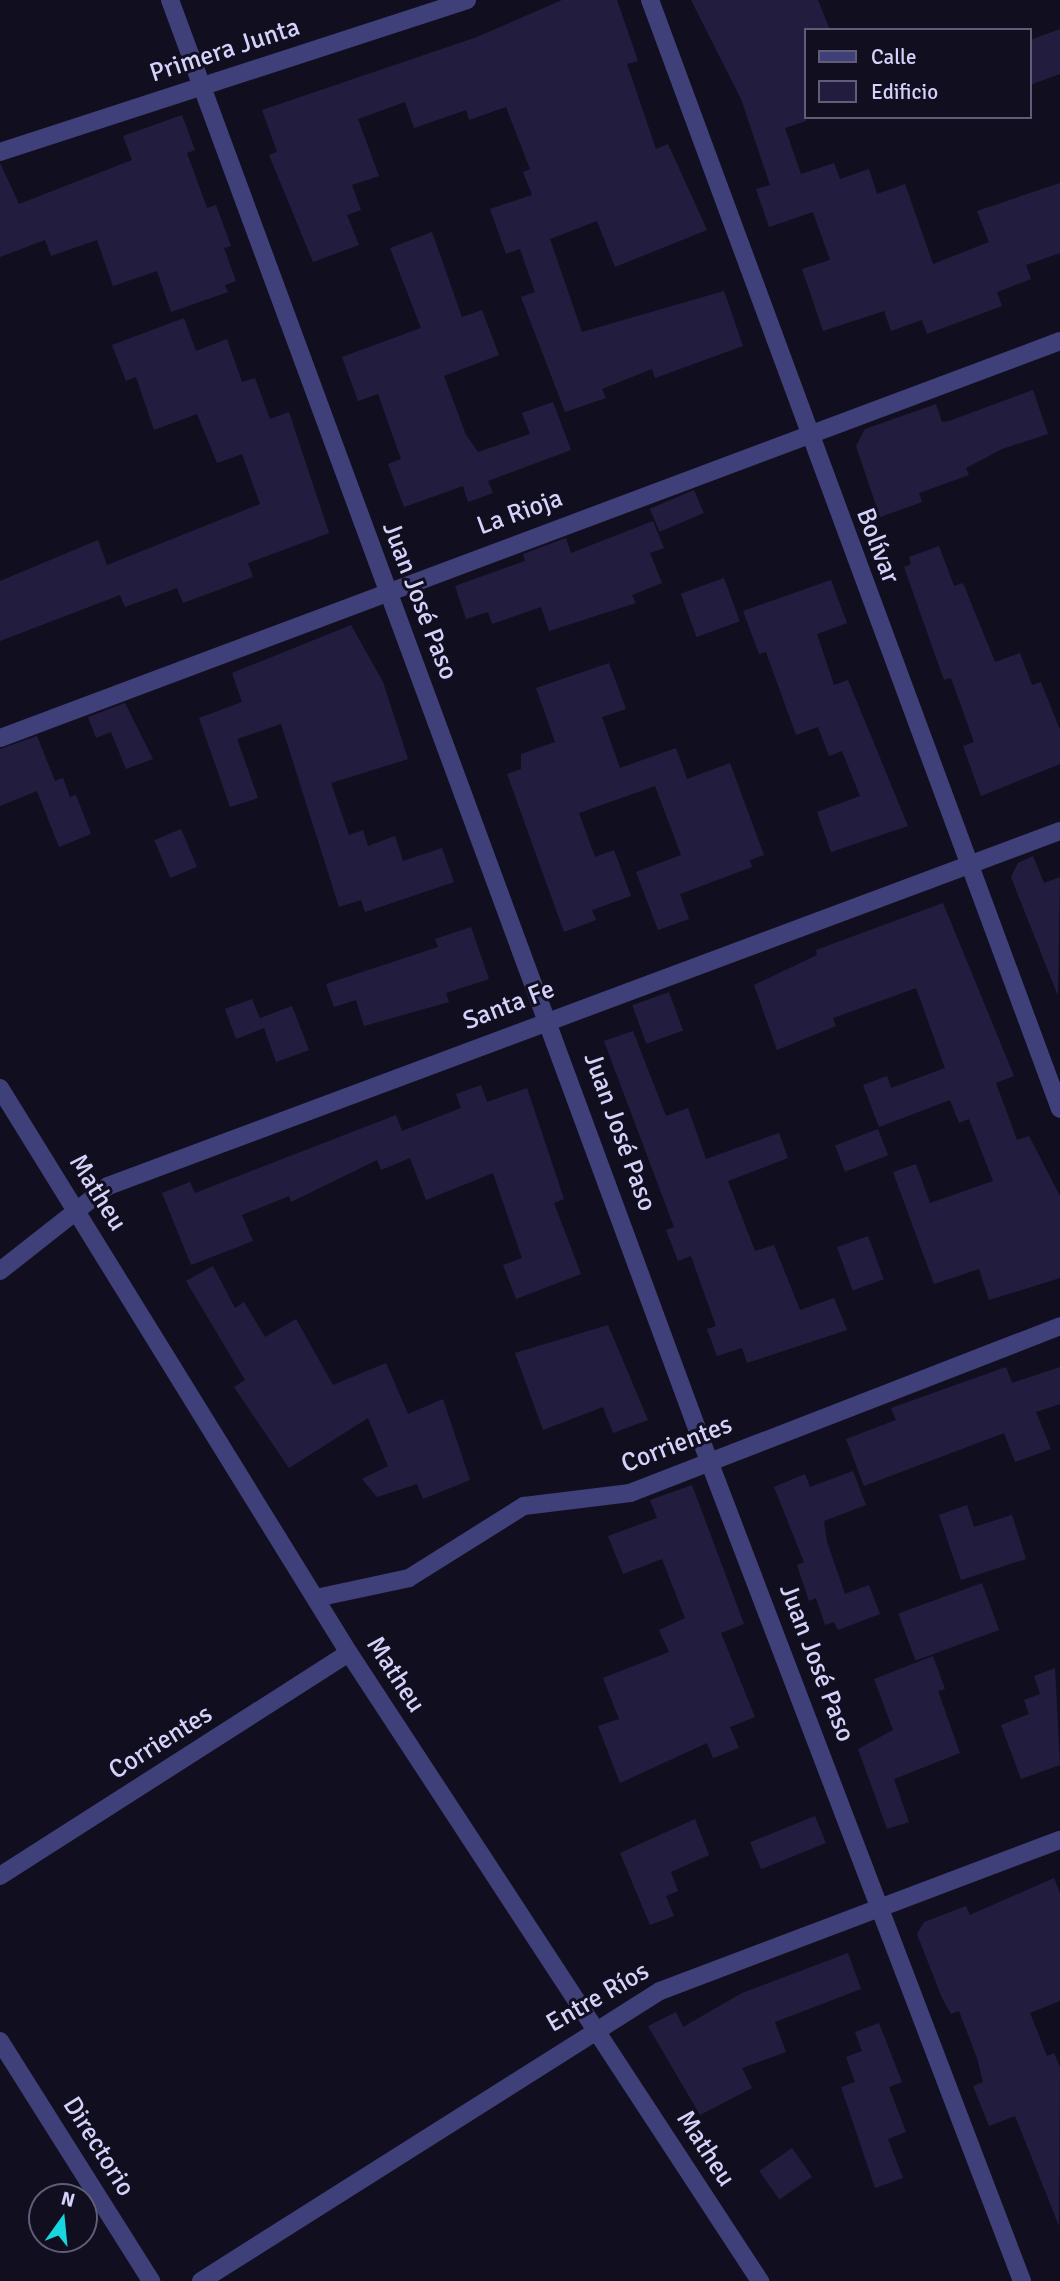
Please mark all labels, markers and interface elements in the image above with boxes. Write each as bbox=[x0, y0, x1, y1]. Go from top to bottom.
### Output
street label: Primera Junta bbox=[146, 12, 304, 90]
legend bbox=[804, 28, 1032, 119]
text: Calle bbox=[871, 44, 917, 70]
text: Edificio bbox=[871, 79, 938, 105]
street label: La Rioja bbox=[473, 483, 567, 543]
street label: Bolívar bbox=[848, 504, 906, 588]
street label: Juan José Paso bbox=[375, 518, 463, 684]
street label: Santa Fe bbox=[459, 974, 559, 1038]
street label: Juan José Paso bbox=[576, 1048, 662, 1216]
street label: Matheu bbox=[61, 1149, 133, 1237]
street label: Corrientes bbox=[617, 1410, 737, 1480]
street label: Juan José Paso bbox=[772, 1580, 860, 1746]
street label: Matheu bbox=[359, 1631, 431, 1719]
street label: Corrientes bbox=[104, 1699, 218, 1787]
street label: Entre Ríos bbox=[541, 1956, 655, 2040]
street label: Directorio bbox=[55, 2092, 141, 2202]
street label: Matheu bbox=[669, 2105, 741, 2193]
north arrow bbox=[28, 2183, 98, 2253]
text: N bbox=[58, 2186, 77, 2213]

